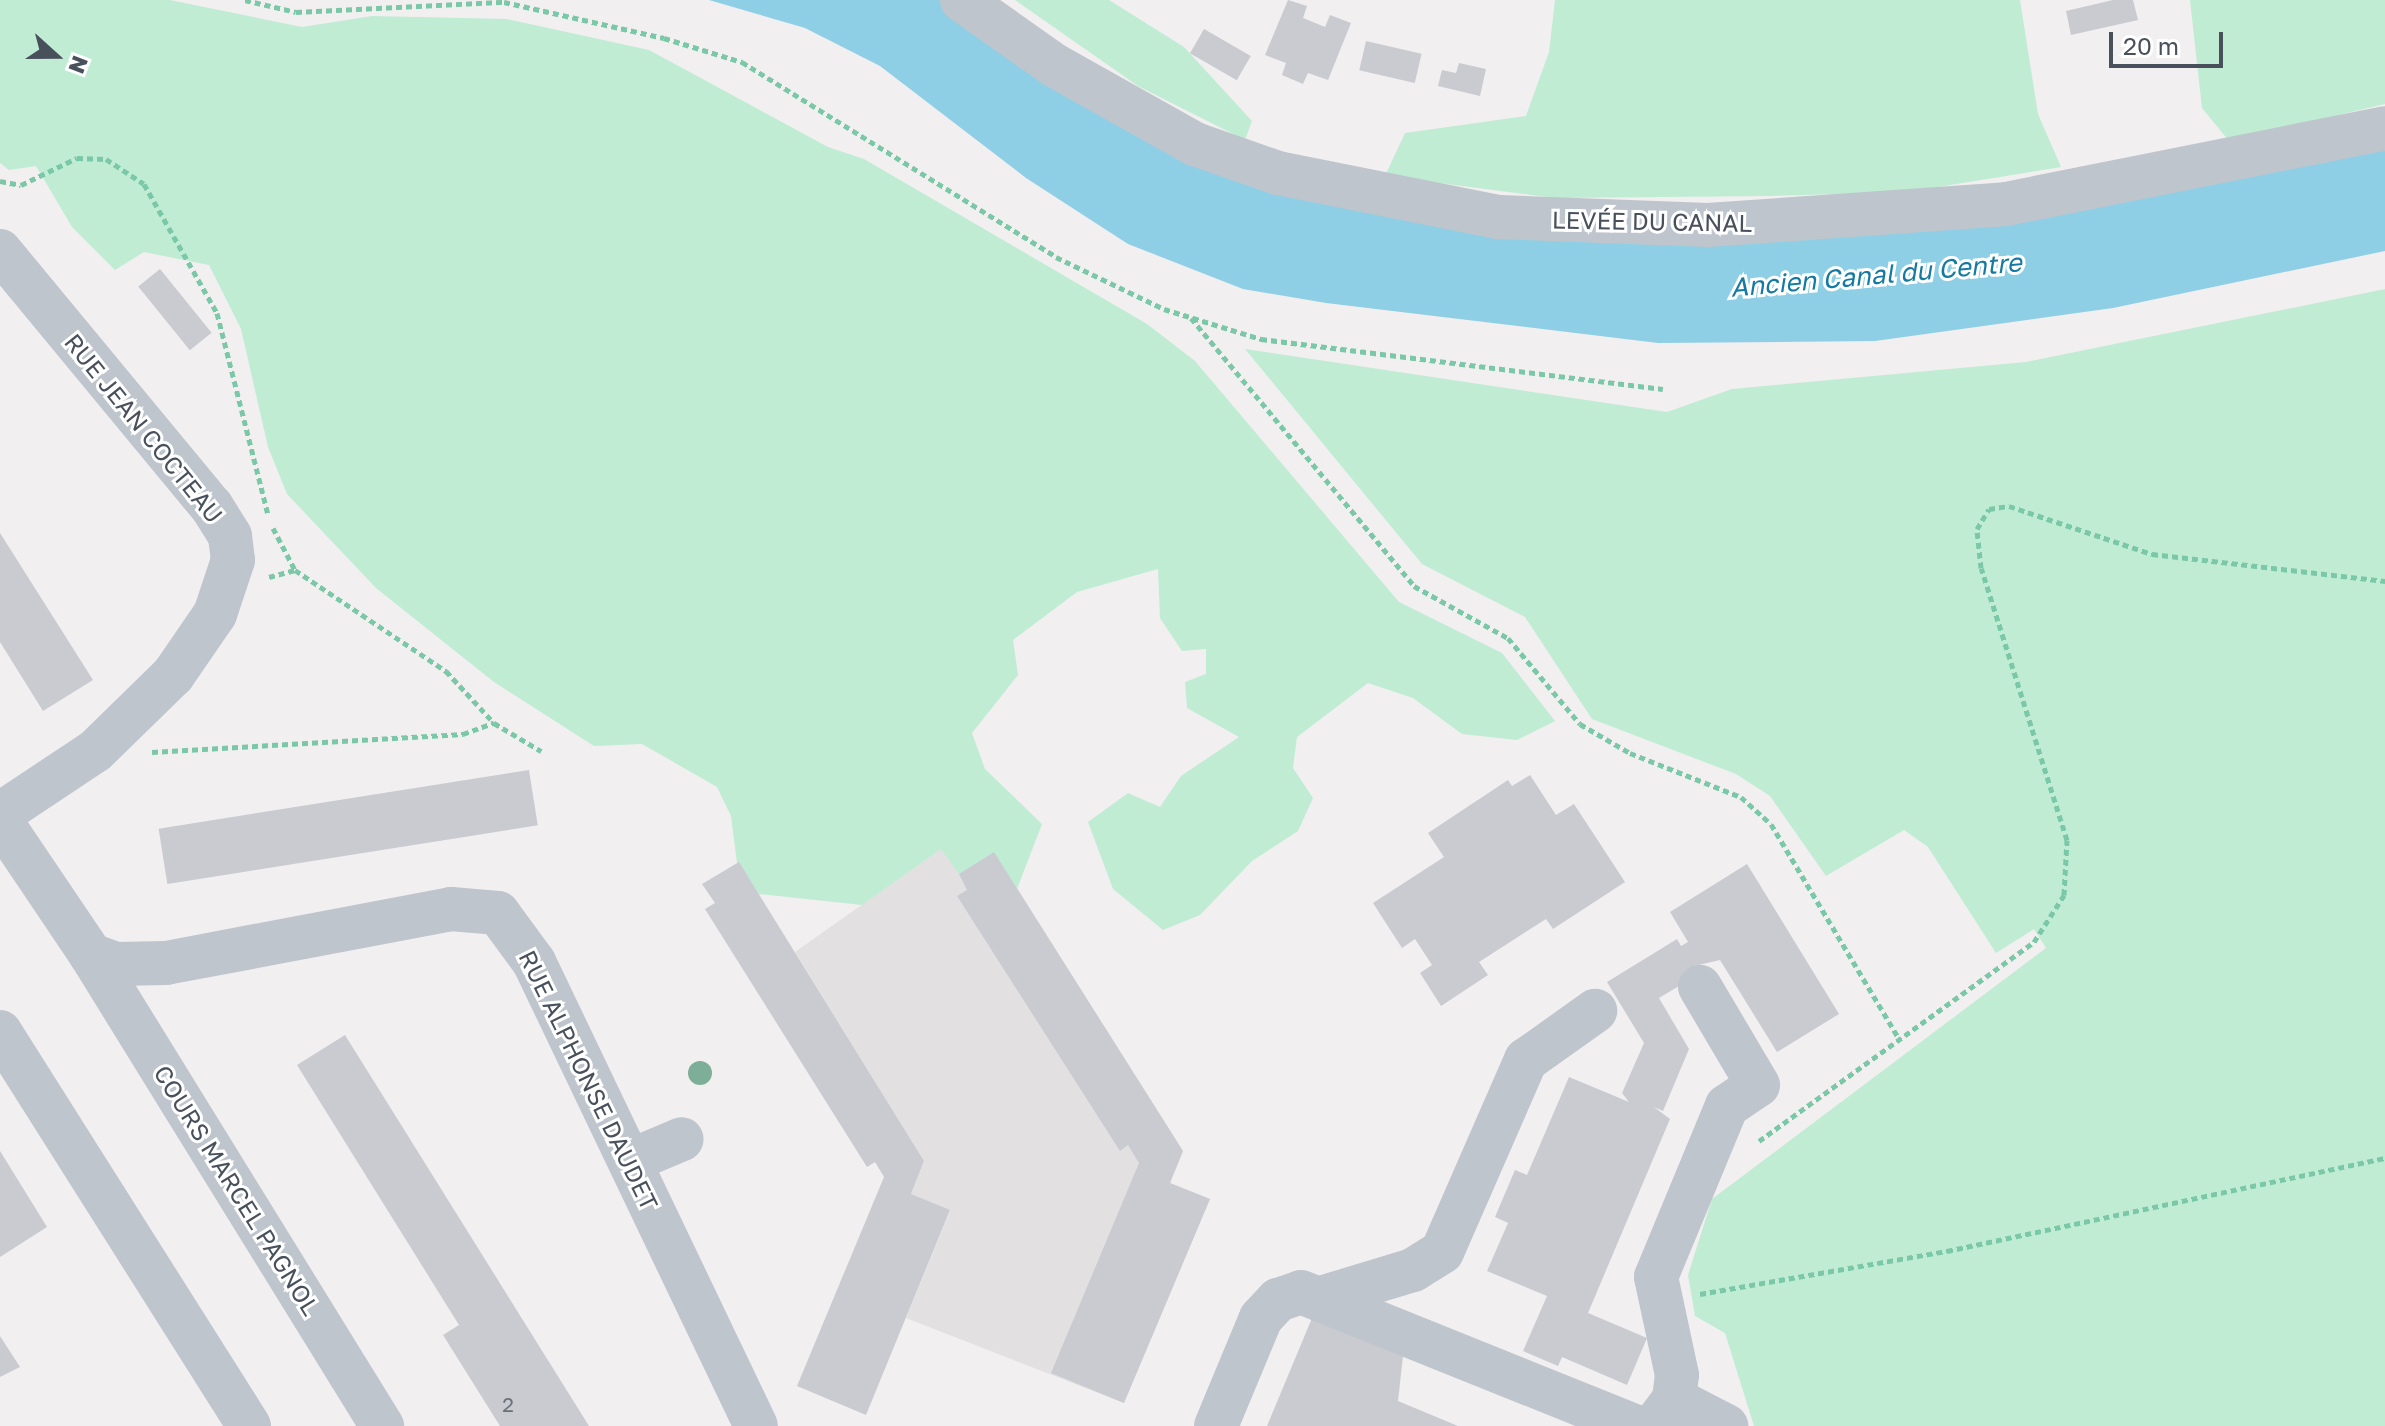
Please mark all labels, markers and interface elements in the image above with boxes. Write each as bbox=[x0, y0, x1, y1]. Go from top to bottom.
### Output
north arrow bbox=[16, 16, 96, 96]
scale bar bbox=[2113, 16, 2227, 66]
text: 20 m bbox=[2123, 31, 2179, 60]
text: N bbox=[63, 52, 94, 77]
street label: LEVÉE DU CANAL bbox=[1552, 205, 1752, 237]
water label: Ancien Canal du Centre bbox=[1729, 247, 2023, 303]
street label: RUE JEAN COCTEAU bbox=[59, 328, 229, 528]
street label: RUE ALPHONSE DAUDET bbox=[513, 945, 665, 1215]
street label: COURS MARCEL PAGNOL bbox=[148, 1060, 326, 1320]
house number: 2 bbox=[502, 1392, 514, 1416]

